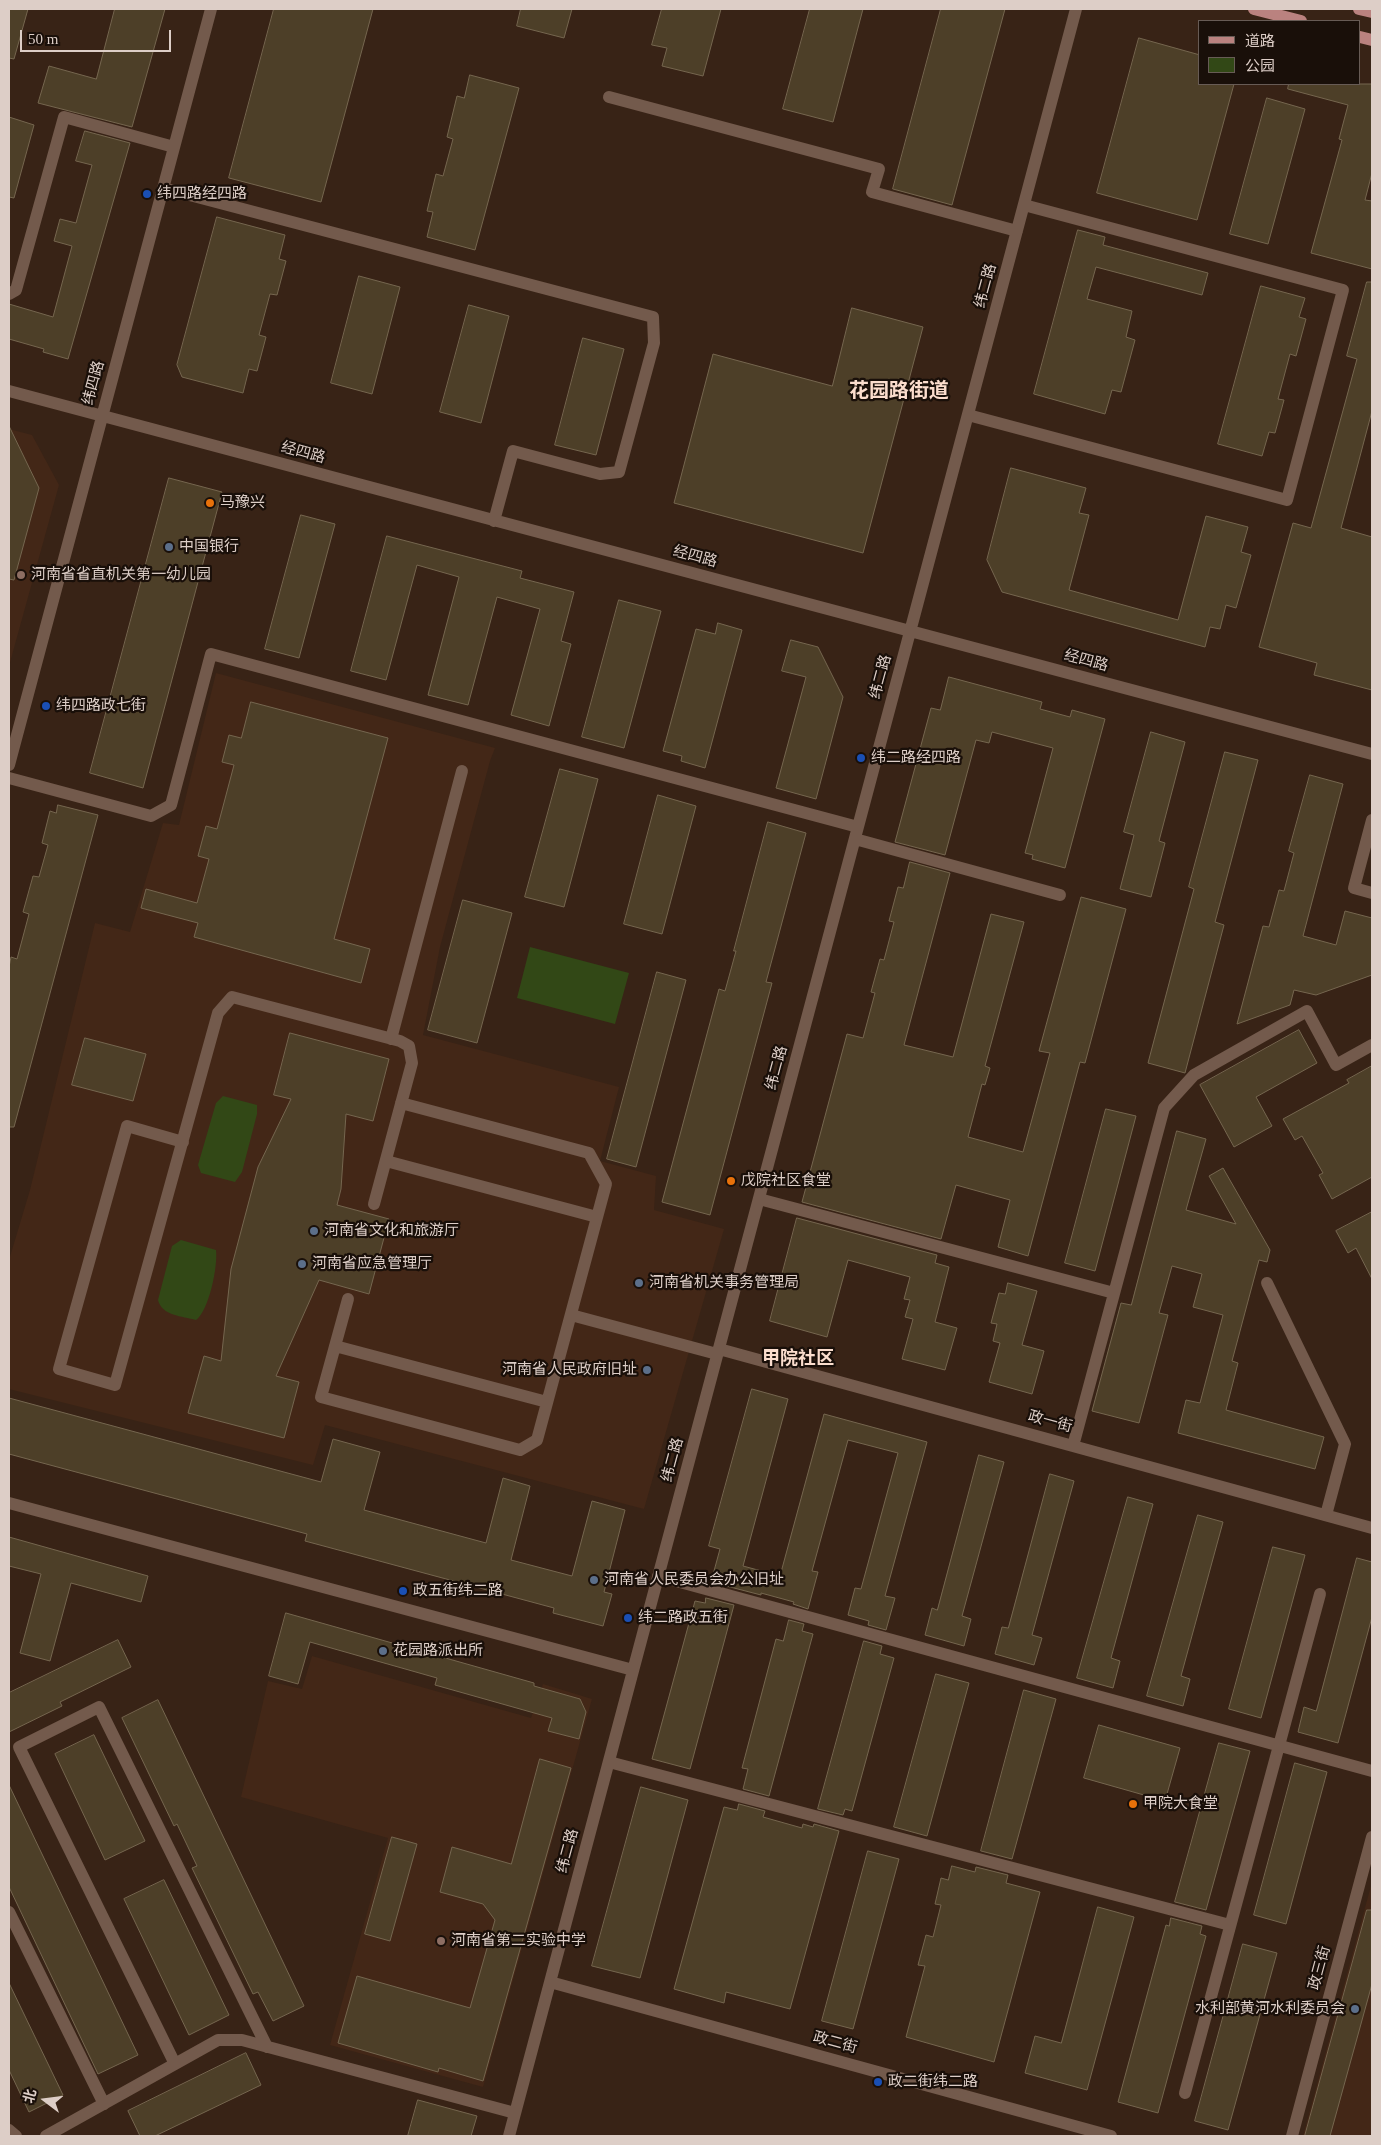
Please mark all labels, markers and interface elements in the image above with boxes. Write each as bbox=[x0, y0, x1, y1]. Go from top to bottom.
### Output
scale bar bbox=[22, 20, 174, 52]
legend bbox=[1198, 20, 1361, 85]
text: 50 m bbox=[28, 31, 58, 47]
text: 道路 bbox=[1245, 33, 1275, 49]
text: 公园 bbox=[1245, 58, 1275, 74]
place label: 纬四路经四路 bbox=[157, 185, 247, 203]
marker: 纬四路经四路 bbox=[141, 188, 153, 200]
street label: 纬二路 bbox=[971, 262, 1001, 310]
street label: 纬四路 bbox=[79, 359, 109, 407]
district label: 花园路街道 bbox=[849, 380, 949, 404]
street label: 经四路 bbox=[279, 438, 327, 468]
place label: 马豫兴 bbox=[220, 494, 265, 512]
marker: 马豫兴 bbox=[204, 497, 216, 509]
place label: 中国银行 bbox=[179, 538, 239, 556]
marker: 中国银行 bbox=[163, 541, 175, 553]
street label: 经四路 bbox=[671, 542, 719, 572]
place label: 河南省省直机关第一幼儿园 bbox=[31, 566, 211, 584]
marker: 河南省省直机关第一幼儿园 bbox=[15, 569, 27, 581]
street label: 经四路 bbox=[1062, 646, 1110, 676]
street label: 纬二路 bbox=[866, 653, 896, 701]
place label: 纬四路政七街 bbox=[56, 697, 146, 715]
marker: 纬四路政七街 bbox=[40, 700, 52, 712]
place label: 纬二路经四路 bbox=[871, 749, 961, 767]
marker: 纬二路经四路 bbox=[855, 752, 867, 764]
street label: 纬二路 bbox=[762, 1044, 792, 1092]
place label: 戊院社区食堂 bbox=[741, 1172, 831, 1190]
marker: 戊院社区食堂 bbox=[725, 1175, 737, 1187]
place label: 河南省文化和旅游厅 bbox=[324, 1222, 459, 1240]
marker: 河南省文化和旅游厅 bbox=[308, 1225, 320, 1237]
place label: 河南省应急管理厅 bbox=[312, 1255, 432, 1273]
marker: 河南省应急管理厅 bbox=[296, 1258, 308, 1270]
place label: 河南省机关事务管理局 bbox=[649, 1274, 799, 1292]
marker: 河南省机关事务管理局 bbox=[633, 1277, 645, 1289]
district label: 甲院社区 bbox=[762, 1348, 834, 1370]
place label: 河南省人民政府旧址 bbox=[502, 1361, 637, 1379]
marker: 河南省人民政府旧址 bbox=[641, 1364, 653, 1376]
street label: 政一街 bbox=[1026, 1407, 1074, 1437]
street label: 纬二路 bbox=[658, 1436, 688, 1484]
place label: 河南省人民委员会办公旧址 bbox=[604, 1571, 784, 1589]
marker: 河南省人民委员会办公旧址 bbox=[588, 1574, 600, 1586]
place label: 政五街纬二路 bbox=[413, 1582, 503, 1600]
marker: 政五街纬二路 bbox=[397, 1585, 409, 1597]
place label: 纬二路政五街 bbox=[638, 1609, 728, 1627]
marker: 纬二路政五街 bbox=[622, 1612, 634, 1624]
place label: 花园路派出所 bbox=[393, 1642, 483, 1660]
marker: 花园路派出所 bbox=[377, 1645, 389, 1657]
place label: 甲院大食堂 bbox=[1143, 1795, 1218, 1813]
marker: 甲院大食堂 bbox=[1127, 1798, 1139, 1810]
street label: 纬二路 bbox=[553, 1827, 583, 1875]
place label: 河南省第二实验中学 bbox=[451, 1932, 586, 1950]
marker: 河南省第二实验中学 bbox=[435, 1935, 447, 1947]
street label: 政三街 bbox=[1305, 1944, 1335, 1992]
place label: 水利部黄河水利委员会 bbox=[1195, 2000, 1345, 2018]
marker: 水利部黄河水利委员会 bbox=[1349, 2003, 1361, 2015]
street label: 政二街 bbox=[811, 2028, 859, 2058]
place label: 政二街纬二路 bbox=[888, 2073, 978, 2091]
north arrow bbox=[20, 2075, 70, 2125]
marker: 政二街纬二路 bbox=[872, 2076, 884, 2088]
text: 北 bbox=[21, 2087, 39, 2105]

